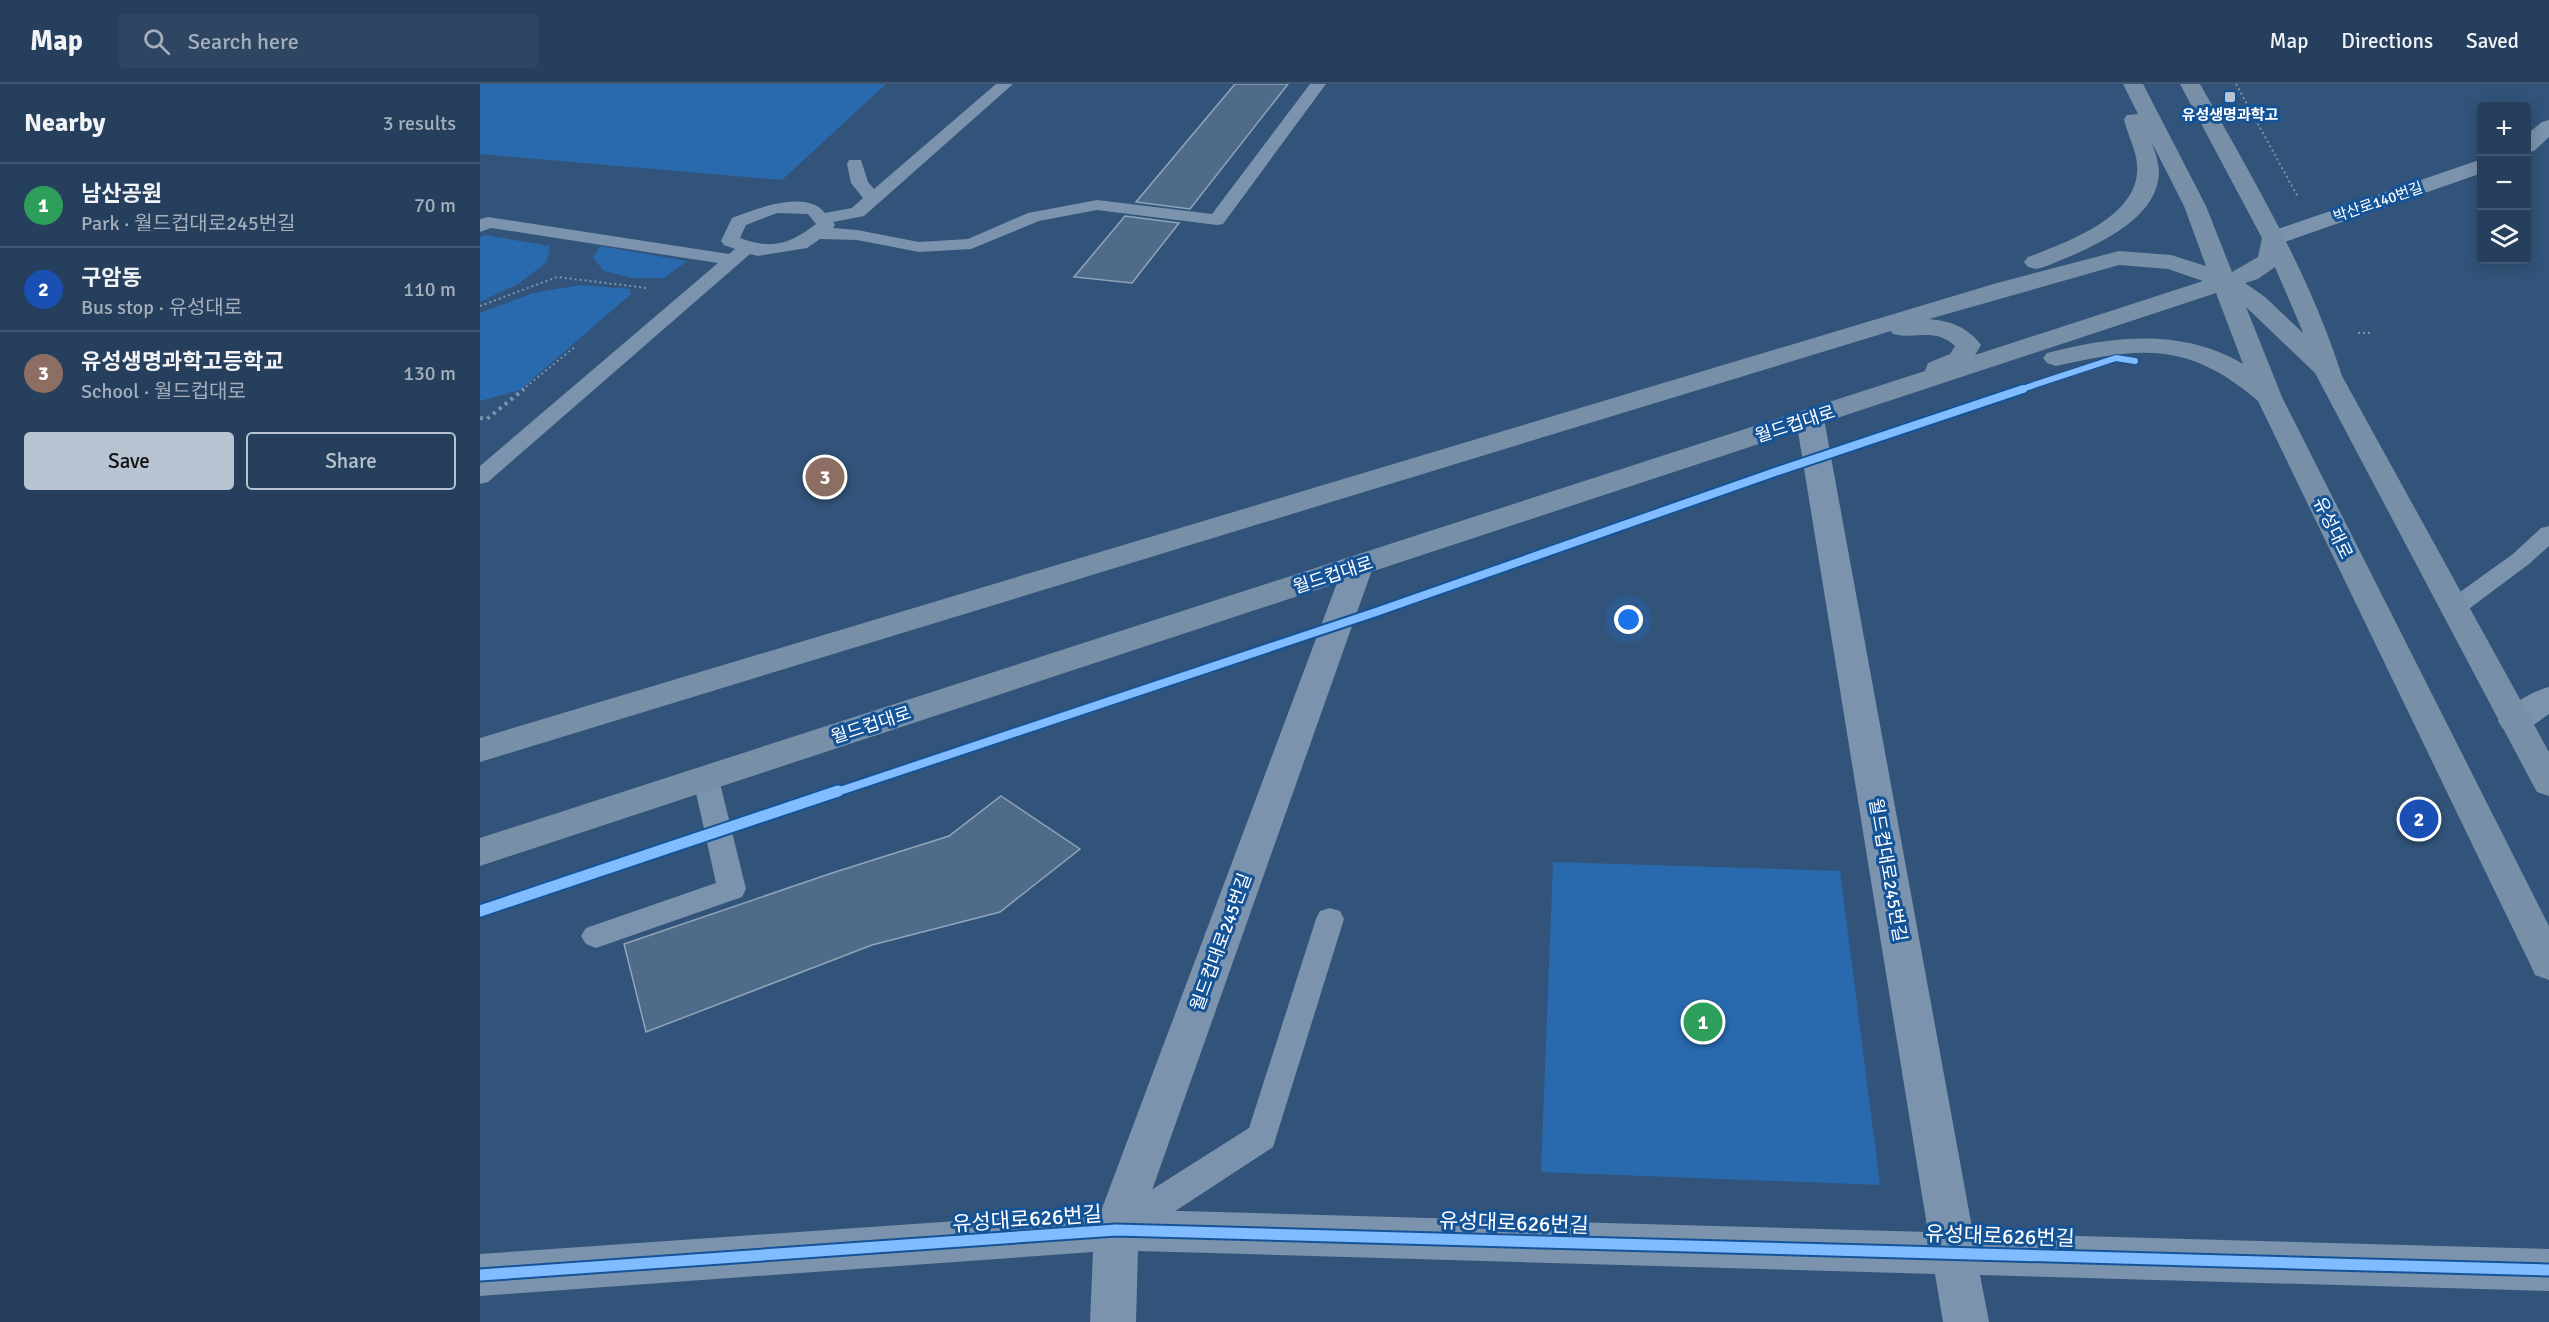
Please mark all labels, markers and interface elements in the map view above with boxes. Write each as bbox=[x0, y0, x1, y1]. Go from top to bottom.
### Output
search box bbox=[119, 14, 539, 68]
text: Map bbox=[30, 24, 83, 58]
icon: search bbox=[140, 25, 173, 58]
text: Search here bbox=[188, 28, 299, 55]
text: Map bbox=[2270, 28, 2308, 54]
text: Directions bbox=[2341, 28, 2433, 54]
text: Saved bbox=[2466, 28, 2519, 54]
marker: 유성생명과학고 bbox=[2223, 90, 2237, 104]
map controls bbox=[2477, 102, 2531, 264]
button: + bbox=[2477, 102, 2531, 156]
place label: 유성생명과학고 bbox=[2182, 106, 2278, 124]
text: Nearby bbox=[24, 107, 105, 139]
text: 3 results bbox=[383, 111, 456, 136]
button: − bbox=[2477, 156, 2531, 210]
street label: 박산로140번길 bbox=[2331, 178, 2425, 226]
text: 남산공원 bbox=[81, 180, 162, 207]
text: 1 bbox=[38, 193, 49, 218]
text: 70 m bbox=[414, 193, 456, 218]
button: layers bbox=[2477, 210, 2531, 264]
text: Park · 월드컵대로245번길 bbox=[81, 211, 296, 236]
text: 구암동 bbox=[81, 264, 142, 291]
text: 2 bbox=[38, 277, 49, 302]
text: 110 m bbox=[403, 277, 456, 302]
text: Bus stop · 유성대로 bbox=[81, 295, 242, 320]
text: 유성생명과학고등학교 bbox=[81, 348, 283, 375]
text: 3 bbox=[38, 361, 49, 386]
text: 130 m bbox=[403, 361, 456, 386]
text: School · 월드컵대로 bbox=[81, 379, 246, 404]
street label: 월드컵대로 bbox=[1752, 401, 1838, 447]
button: Save bbox=[24, 432, 234, 490]
button: Share bbox=[246, 432, 456, 490]
pin: 3 bbox=[806, 454, 844, 500]
street label: 유성대로 bbox=[2309, 493, 2357, 563]
street label: 월드컵대로 bbox=[1290, 552, 1376, 598]
your location bbox=[1614, 605, 1643, 634]
street label: 월드컵대로 bbox=[828, 702, 914, 748]
pin: 2 bbox=[2400, 796, 2438, 842]
street label: 월드컵대로245번길 bbox=[1865, 797, 1911, 943]
street label: 월드컵대로245번길 bbox=[1186, 870, 1256, 1014]
pin: 1 bbox=[1684, 1000, 1722, 1044]
street label: 유성대로626번길 bbox=[951, 1201, 1103, 1237]
street label: 유성대로626번길 bbox=[1439, 1207, 1589, 1239]
street label: 유성대로626번길 bbox=[1925, 1220, 2075, 1252]

